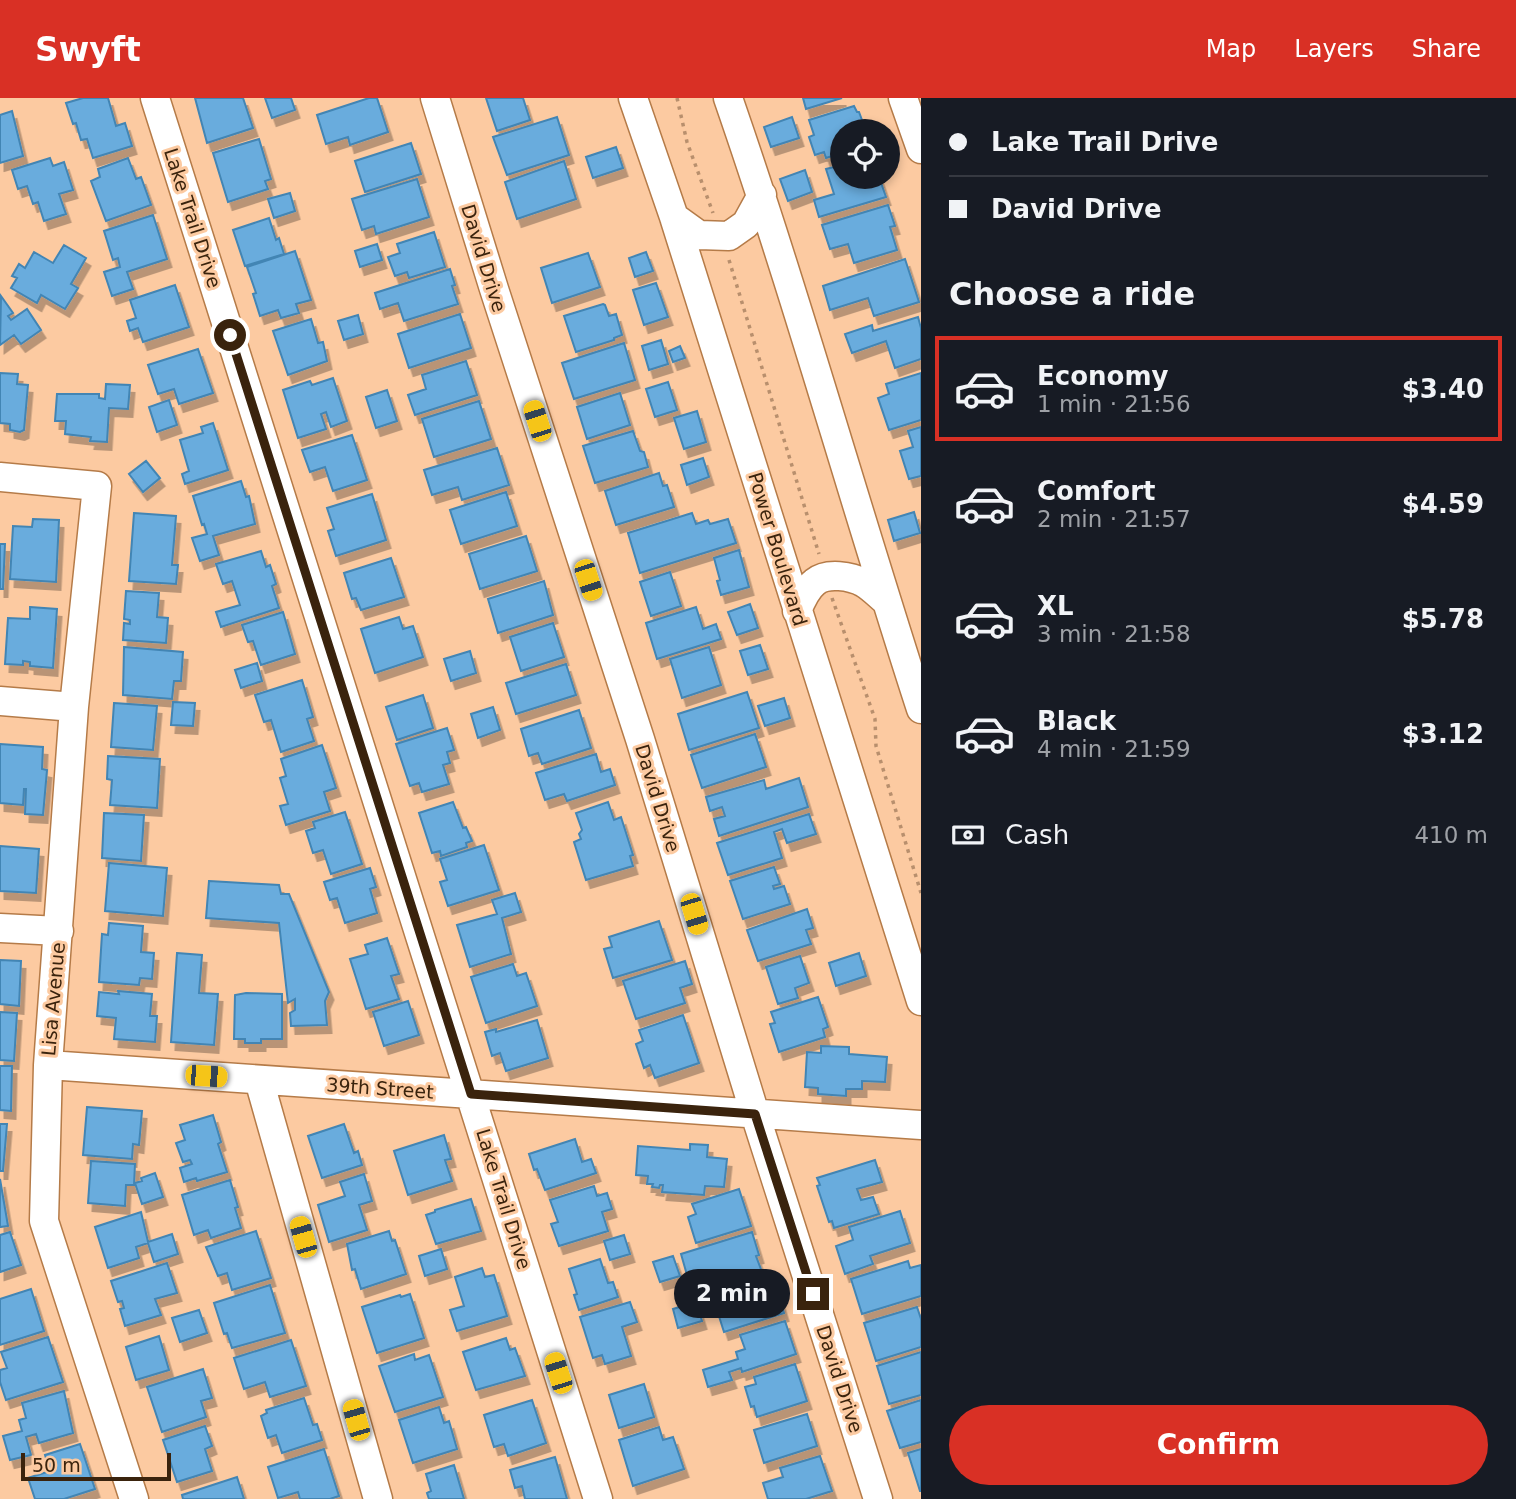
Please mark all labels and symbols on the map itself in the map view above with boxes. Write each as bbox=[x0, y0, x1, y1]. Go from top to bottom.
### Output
street label: Lake Trail Drive bbox=[160, 145, 226, 291]
street label: David Drive bbox=[457, 201, 511, 315]
route start bbox=[214, 319, 246, 351]
car bbox=[521, 398, 554, 444]
street label: Power Boulevard bbox=[744, 469, 812, 629]
car bbox=[572, 557, 605, 603]
street label: David Drive bbox=[631, 741, 685, 855]
car bbox=[678, 891, 711, 937]
street label: Lisa Avenue bbox=[37, 941, 69, 1057]
car bbox=[185, 1064, 228, 1088]
street label: 39th Street bbox=[326, 1073, 434, 1103]
street label: Lake Trail Drive bbox=[472, 1126, 536, 1272]
car bbox=[288, 1214, 319, 1260]
callout: 2 min bbox=[673, 1270, 788, 1318]
route end bbox=[797, 1278, 829, 1310]
street label: David Drive bbox=[812, 1323, 868, 1435]
car bbox=[542, 1350, 575, 1396]
car bbox=[341, 1397, 372, 1443]
scale bar bbox=[21, 1450, 172, 1482]

